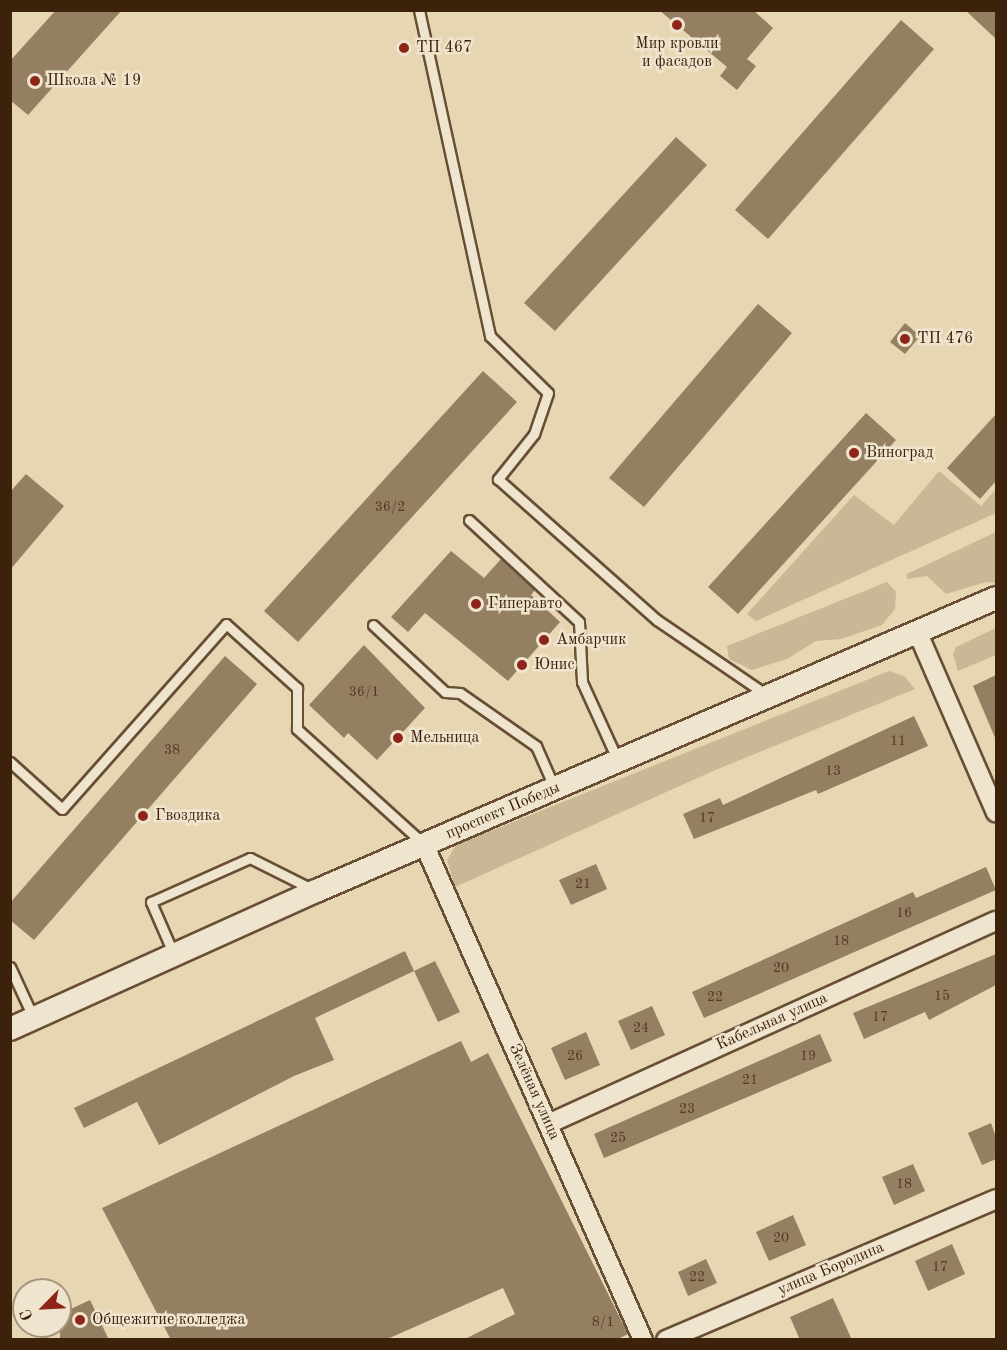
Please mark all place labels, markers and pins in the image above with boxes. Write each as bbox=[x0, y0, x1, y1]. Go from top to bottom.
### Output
marker: Мир кровли и фасадов bbox=[670, 18, 684, 32]
place label: Мир кровли и фасадов bbox=[635, 34, 719, 72]
place label: ТП 467 bbox=[416, 38, 472, 58]
marker: ТП 467 bbox=[397, 41, 411, 55]
place label: Школа № 19 bbox=[47, 71, 141, 91]
marker: Школа № 19 bbox=[28, 74, 42, 88]
place label: ТП 476 bbox=[917, 329, 973, 349]
marker: ТП 476 bbox=[898, 332, 912, 346]
place label: Виноград bbox=[866, 443, 933, 463]
marker: Виноград bbox=[847, 446, 861, 460]
place label: Гиперавто bbox=[488, 594, 562, 614]
marker: Гиперавто bbox=[469, 597, 483, 611]
place label: Амбарчик bbox=[556, 630, 626, 650]
marker: Амбарчик bbox=[537, 633, 551, 647]
place label: Юнис bbox=[534, 655, 574, 675]
marker: Юнис bbox=[515, 658, 529, 672]
place label: Мельница bbox=[410, 728, 480, 748]
marker: Мельница bbox=[391, 731, 405, 745]
place label: Гвоздика bbox=[155, 806, 220, 826]
marker: Гвоздика bbox=[136, 809, 150, 823]
place label: Общежитие колледжа bbox=[92, 1310, 245, 1330]
marker: Общежитие колледжа bbox=[73, 1313, 87, 1327]

